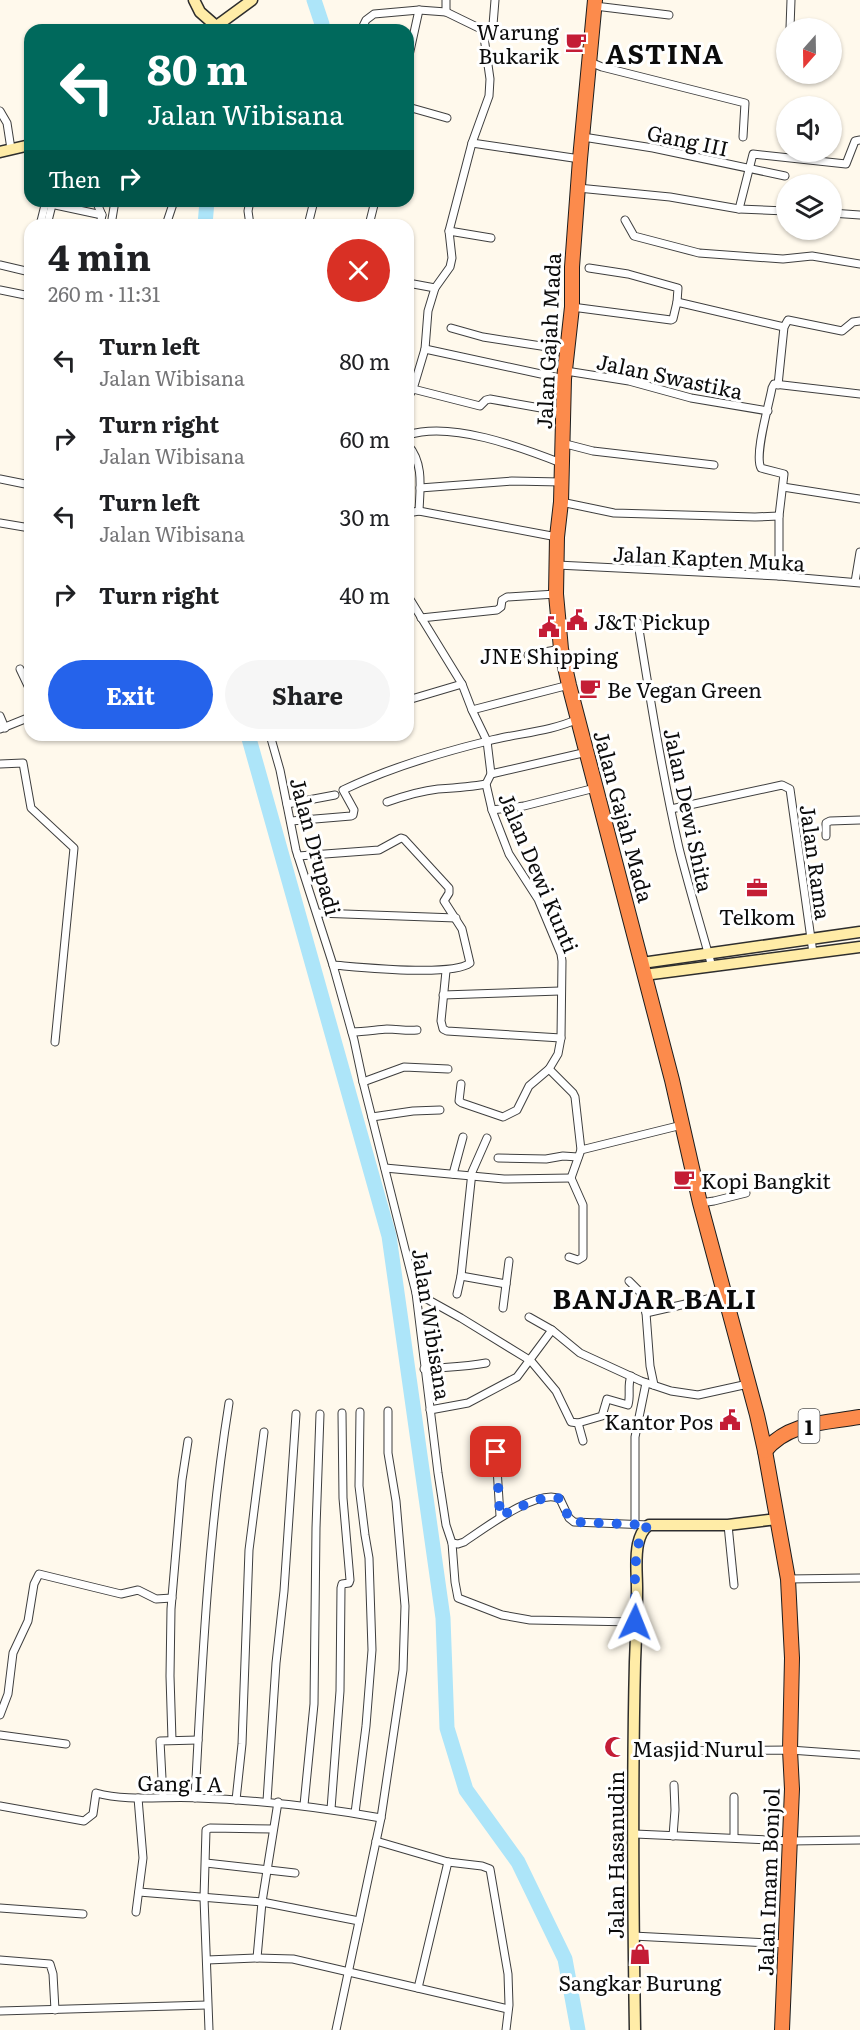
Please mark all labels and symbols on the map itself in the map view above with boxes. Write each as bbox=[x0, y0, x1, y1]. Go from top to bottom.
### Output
place label: Warung Bukarik bbox=[476, 15, 559, 70]
north arrow bbox=[776, 18, 842, 84]
cafe icon: Warung Bukarik bbox=[564, 30, 588, 54]
district label: ASTINA bbox=[606, 32, 724, 72]
street label: Gang III bbox=[644, 115, 732, 163]
street label: Jalan Gajah Mada bbox=[527, 251, 567, 430]
street label: Jalan Swastika bbox=[594, 344, 747, 406]
street label: Jalan Kapten Muka bbox=[612, 536, 807, 578]
place label: J&T Pickup bbox=[594, 605, 710, 636]
public building icon: J&T Pickup bbox=[565, 608, 589, 632]
public building icon: JNE Shipping bbox=[537, 615, 561, 639]
place label: JNE Shipping bbox=[480, 639, 619, 670]
place label: Be Vegan Green bbox=[607, 673, 762, 704]
cafe icon: Be Vegan Green bbox=[578, 676, 602, 700]
street label: Jalan Dewi Shita bbox=[657, 725, 723, 895]
street label: Jalan Gajah Mada bbox=[587, 727, 663, 906]
street label: Jalan Drupadi bbox=[284, 774, 350, 918]
street label: Jalan Dewi Kunti bbox=[492, 787, 588, 957]
street label: Jalan Rama bbox=[794, 802, 841, 922]
office icon: Telkom bbox=[745, 876, 769, 900]
place label: Telkom bbox=[719, 900, 795, 931]
place label: Kopi Bangkit bbox=[701, 1164, 831, 1195]
cafe icon: Kopi Bangkit bbox=[672, 1167, 696, 1191]
street label: Jalan Wibisana bbox=[406, 1246, 460, 1403]
district label: BANJAR BALI bbox=[553, 1277, 757, 1317]
place label: Kantor Pos bbox=[604, 1405, 713, 1436]
public building icon: Kantor Pos bbox=[718, 1408, 742, 1432]
road number: 1 bbox=[798, 1409, 820, 1443]
pin bbox=[470, 1426, 521, 1477]
position arrow bbox=[603, 1590, 667, 1654]
place label: Masjid Nurul bbox=[632, 1732, 764, 1763]
mosque icon: Masjid Nurul bbox=[603, 1735, 627, 1759]
street label: Gang I A bbox=[137, 1766, 223, 1798]
street label: Jalan Hasanudin bbox=[599, 1771, 630, 1939]
street label: Jalan Imam Bonjol bbox=[748, 1787, 786, 1977]
shop icon: Sangkar Burung bbox=[628, 1942, 652, 1966]
place label: Sangkar Burung bbox=[559, 1966, 722, 1997]

